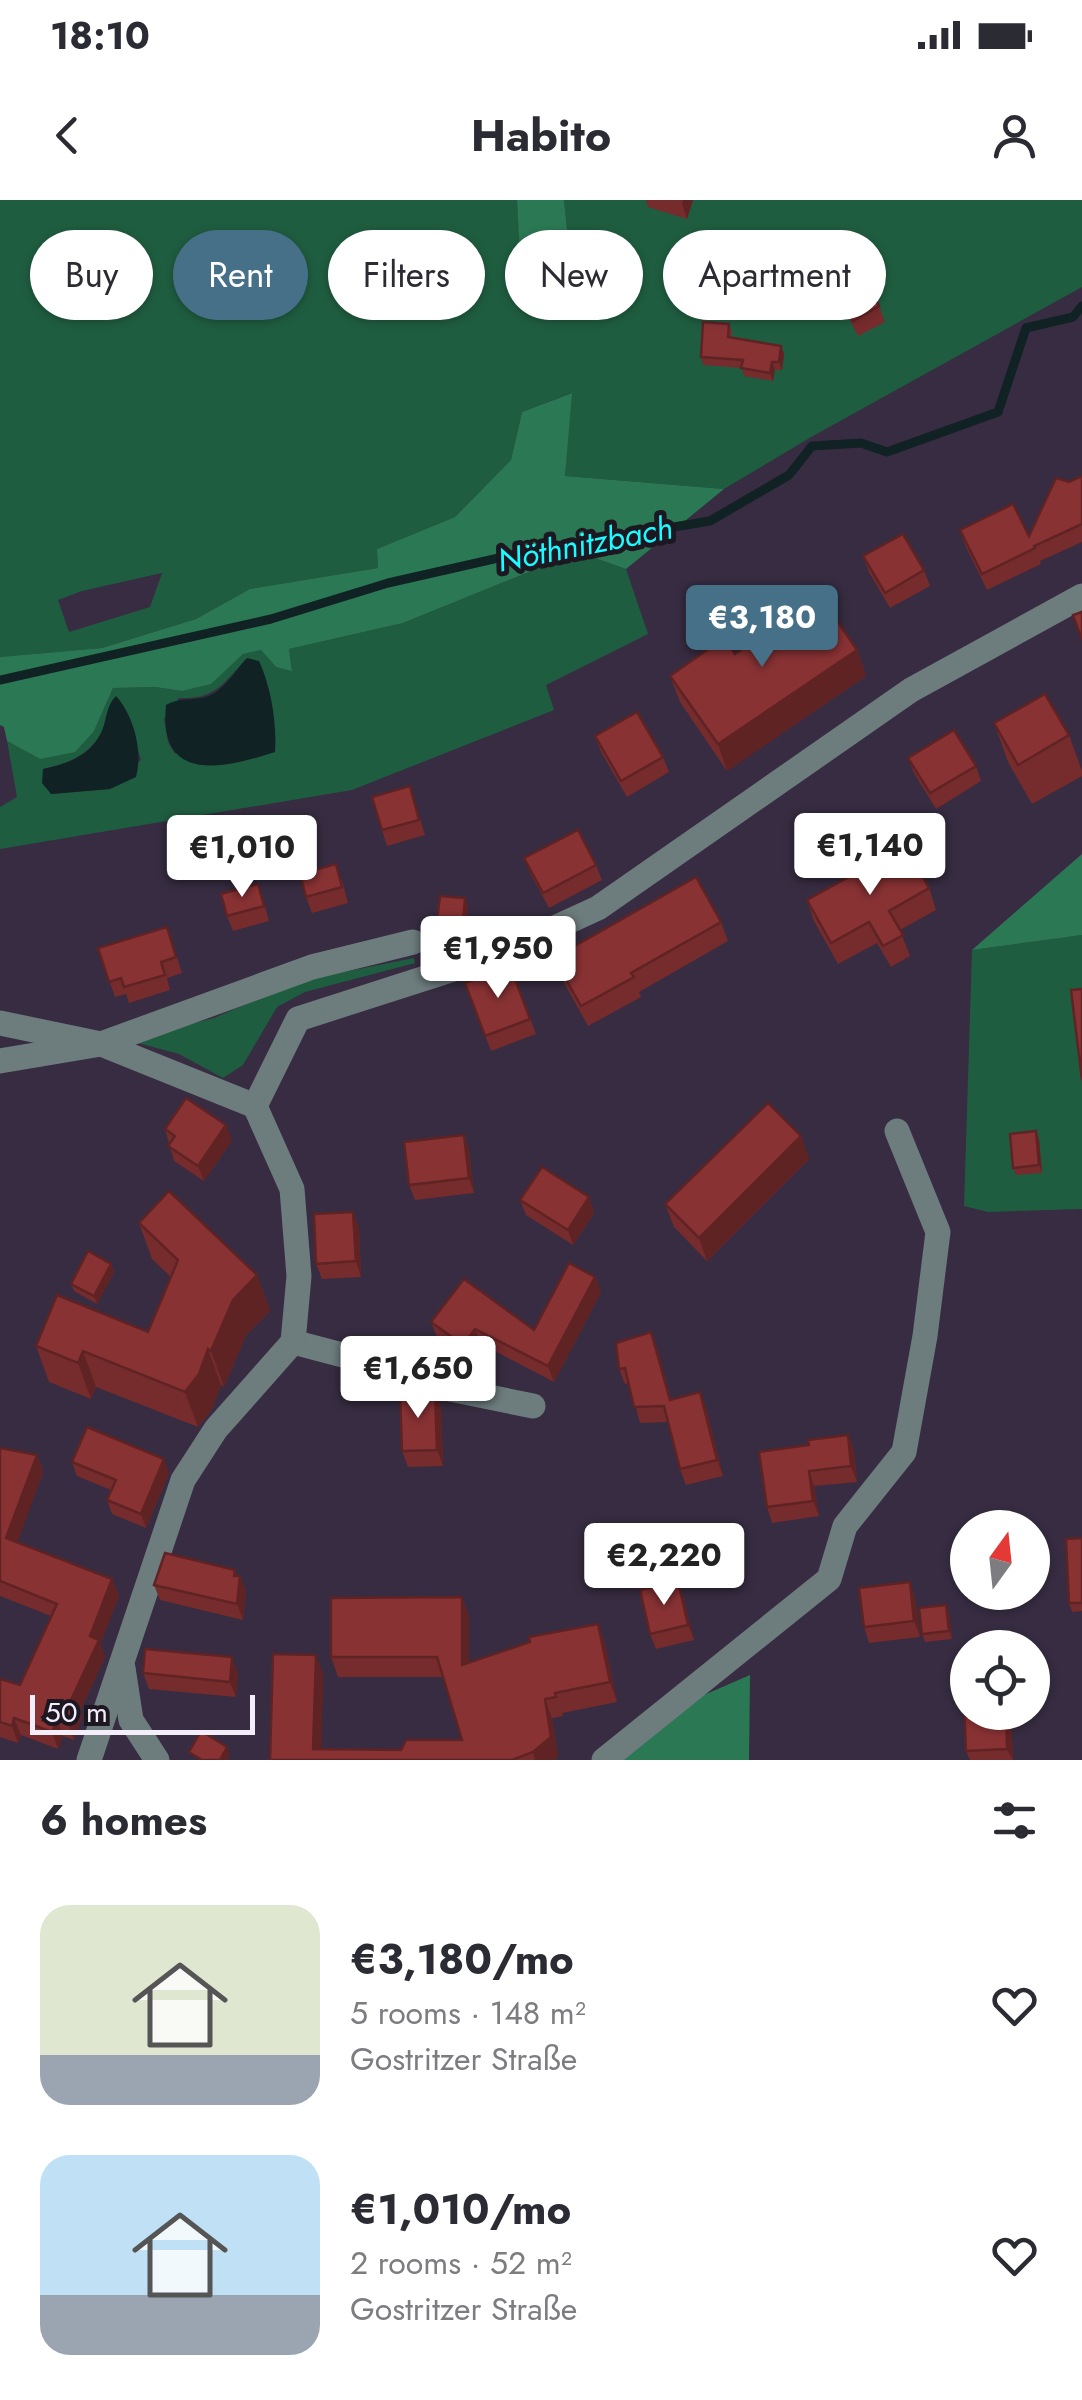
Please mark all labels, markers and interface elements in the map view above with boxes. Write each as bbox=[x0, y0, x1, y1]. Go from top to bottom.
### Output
text: 18:10 bbox=[50, 8, 150, 63]
text: Habito bbox=[471, 103, 611, 168]
icon: back bbox=[40, 108, 95, 163]
icon: person bbox=[987, 108, 1042, 163]
chip: Buy bbox=[30, 230, 153, 320]
chip: Rent bbox=[173, 230, 308, 320]
chip: Filters bbox=[328, 230, 485, 320]
chip: New bbox=[505, 230, 643, 320]
chip: Apartment bbox=[663, 230, 886, 320]
water label: Nöthnitzbach bbox=[494, 504, 676, 584]
pin: €3,180 bbox=[681, 585, 843, 670]
text: €3,180 bbox=[708, 594, 816, 640]
pin: €1,140 bbox=[789, 813, 951, 898]
pin: €1,010 bbox=[161, 815, 323, 900]
text: €1,140 bbox=[816, 822, 924, 868]
text: €1,010 bbox=[189, 824, 295, 870]
pin: €1,950 bbox=[417, 916, 579, 1001]
text: €1,950 bbox=[443, 925, 553, 971]
pin: €1,650 bbox=[337, 1336, 499, 1421]
text: €1,650 bbox=[363, 1345, 473, 1391]
north arrow bbox=[950, 1510, 1050, 1610]
map controls bbox=[950, 1510, 1050, 1730]
pin: €2,220 bbox=[583, 1523, 745, 1608]
text: €2,220 bbox=[606, 1532, 722, 1578]
button: locate bbox=[950, 1630, 1050, 1730]
scale bar bbox=[30, 1690, 255, 1734]
text: 50 m bbox=[45, 1692, 108, 1733]
text: 6 homes bbox=[40, 1790, 207, 1851]
icon: filters bbox=[987, 1793, 1042, 1848]
text: €3,180/mo bbox=[350, 1929, 574, 1990]
icon: home bbox=[120, 1945, 240, 2065]
icon: heart bbox=[987, 1978, 1042, 2033]
text: 5 rooms · 148 m² bbox=[350, 1990, 586, 2036]
text: Gostritzer Straße bbox=[350, 2036, 577, 2082]
text: €1,010/mo bbox=[350, 2179, 571, 2240]
icon: home bbox=[120, 2195, 240, 2315]
icon: heart bbox=[987, 2228, 1042, 2283]
text: 2 rooms · 52 m² bbox=[350, 2240, 572, 2286]
text: Gostritzer Straße bbox=[350, 2286, 577, 2332]

